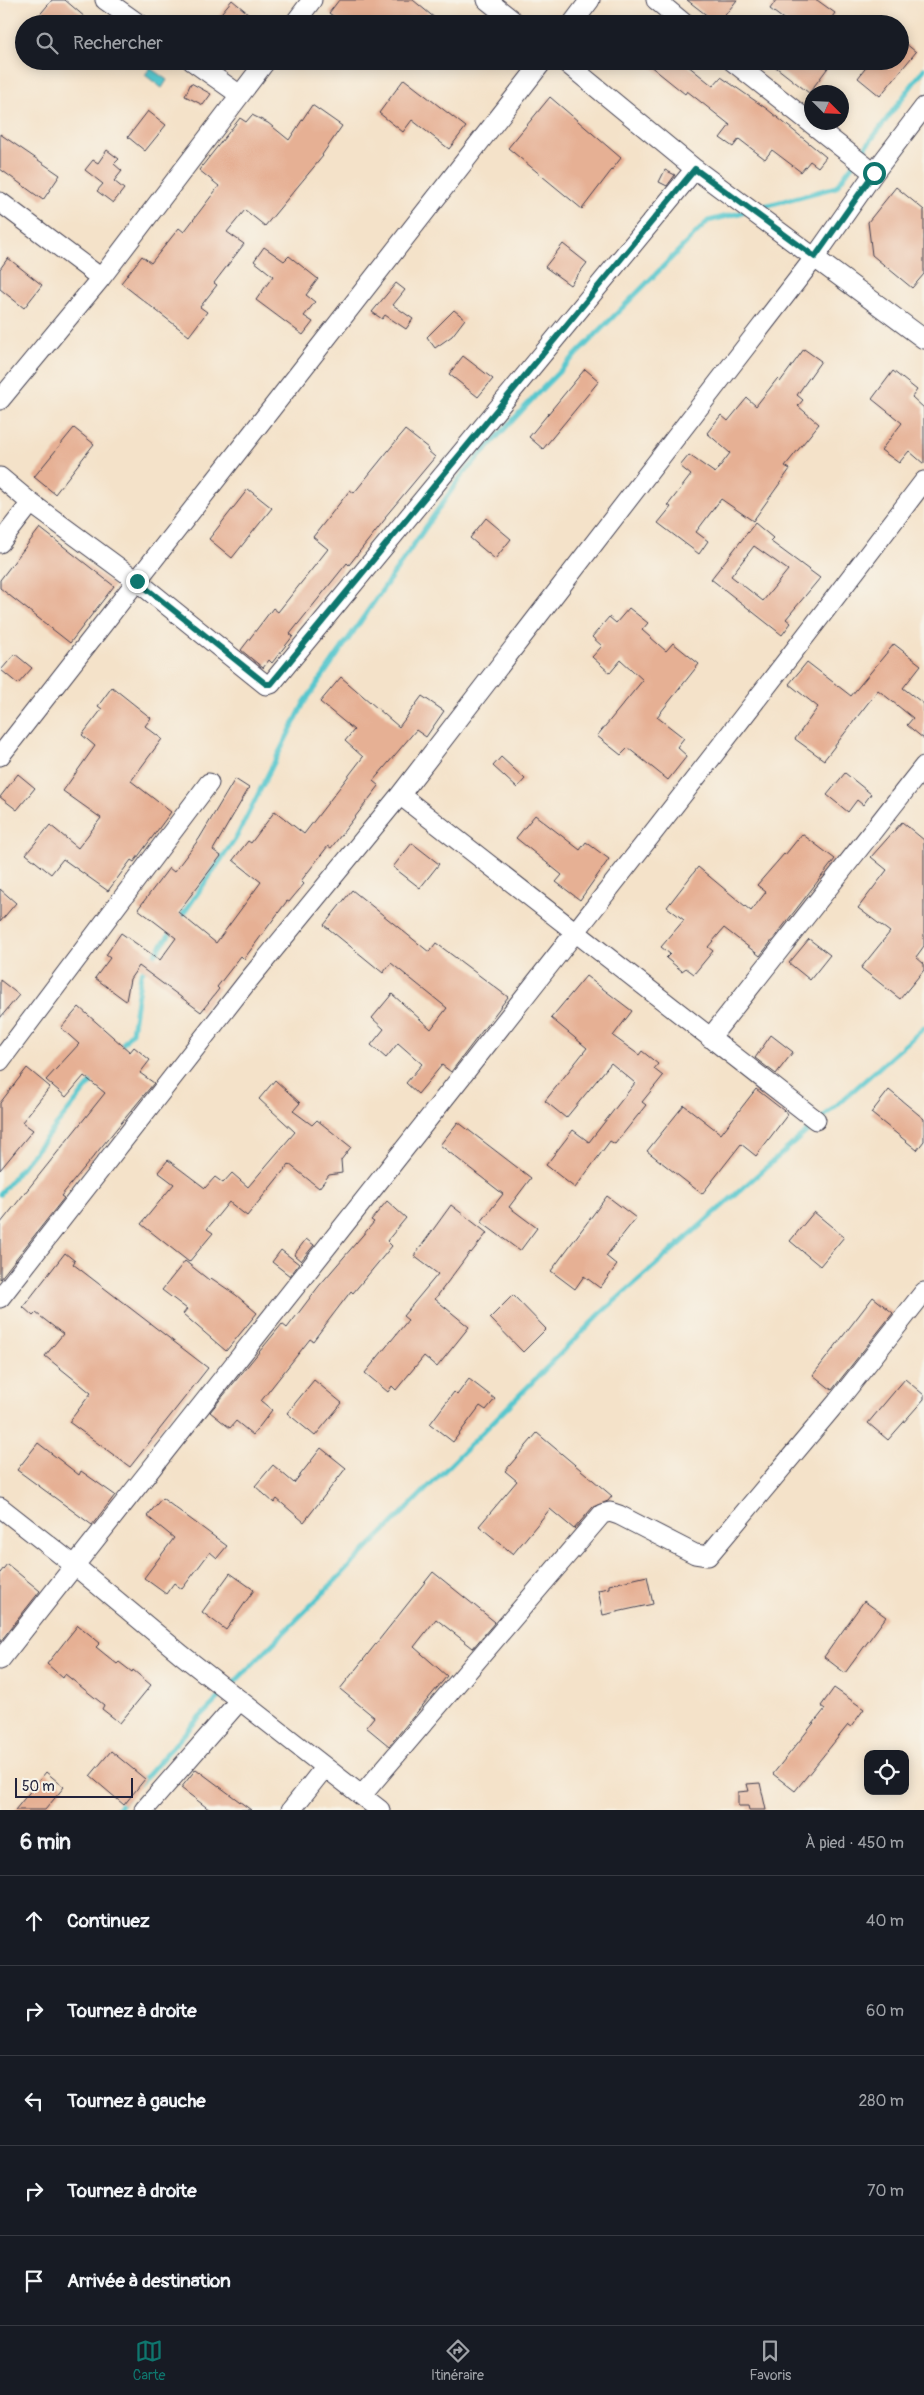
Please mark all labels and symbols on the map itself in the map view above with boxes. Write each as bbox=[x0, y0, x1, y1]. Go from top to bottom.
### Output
north arrow bbox=[804, 85, 849, 130]
route start bbox=[863, 162, 886, 185]
route end bbox=[126, 570, 149, 593]
scale bar bbox=[15, 1775, 132, 1798]

